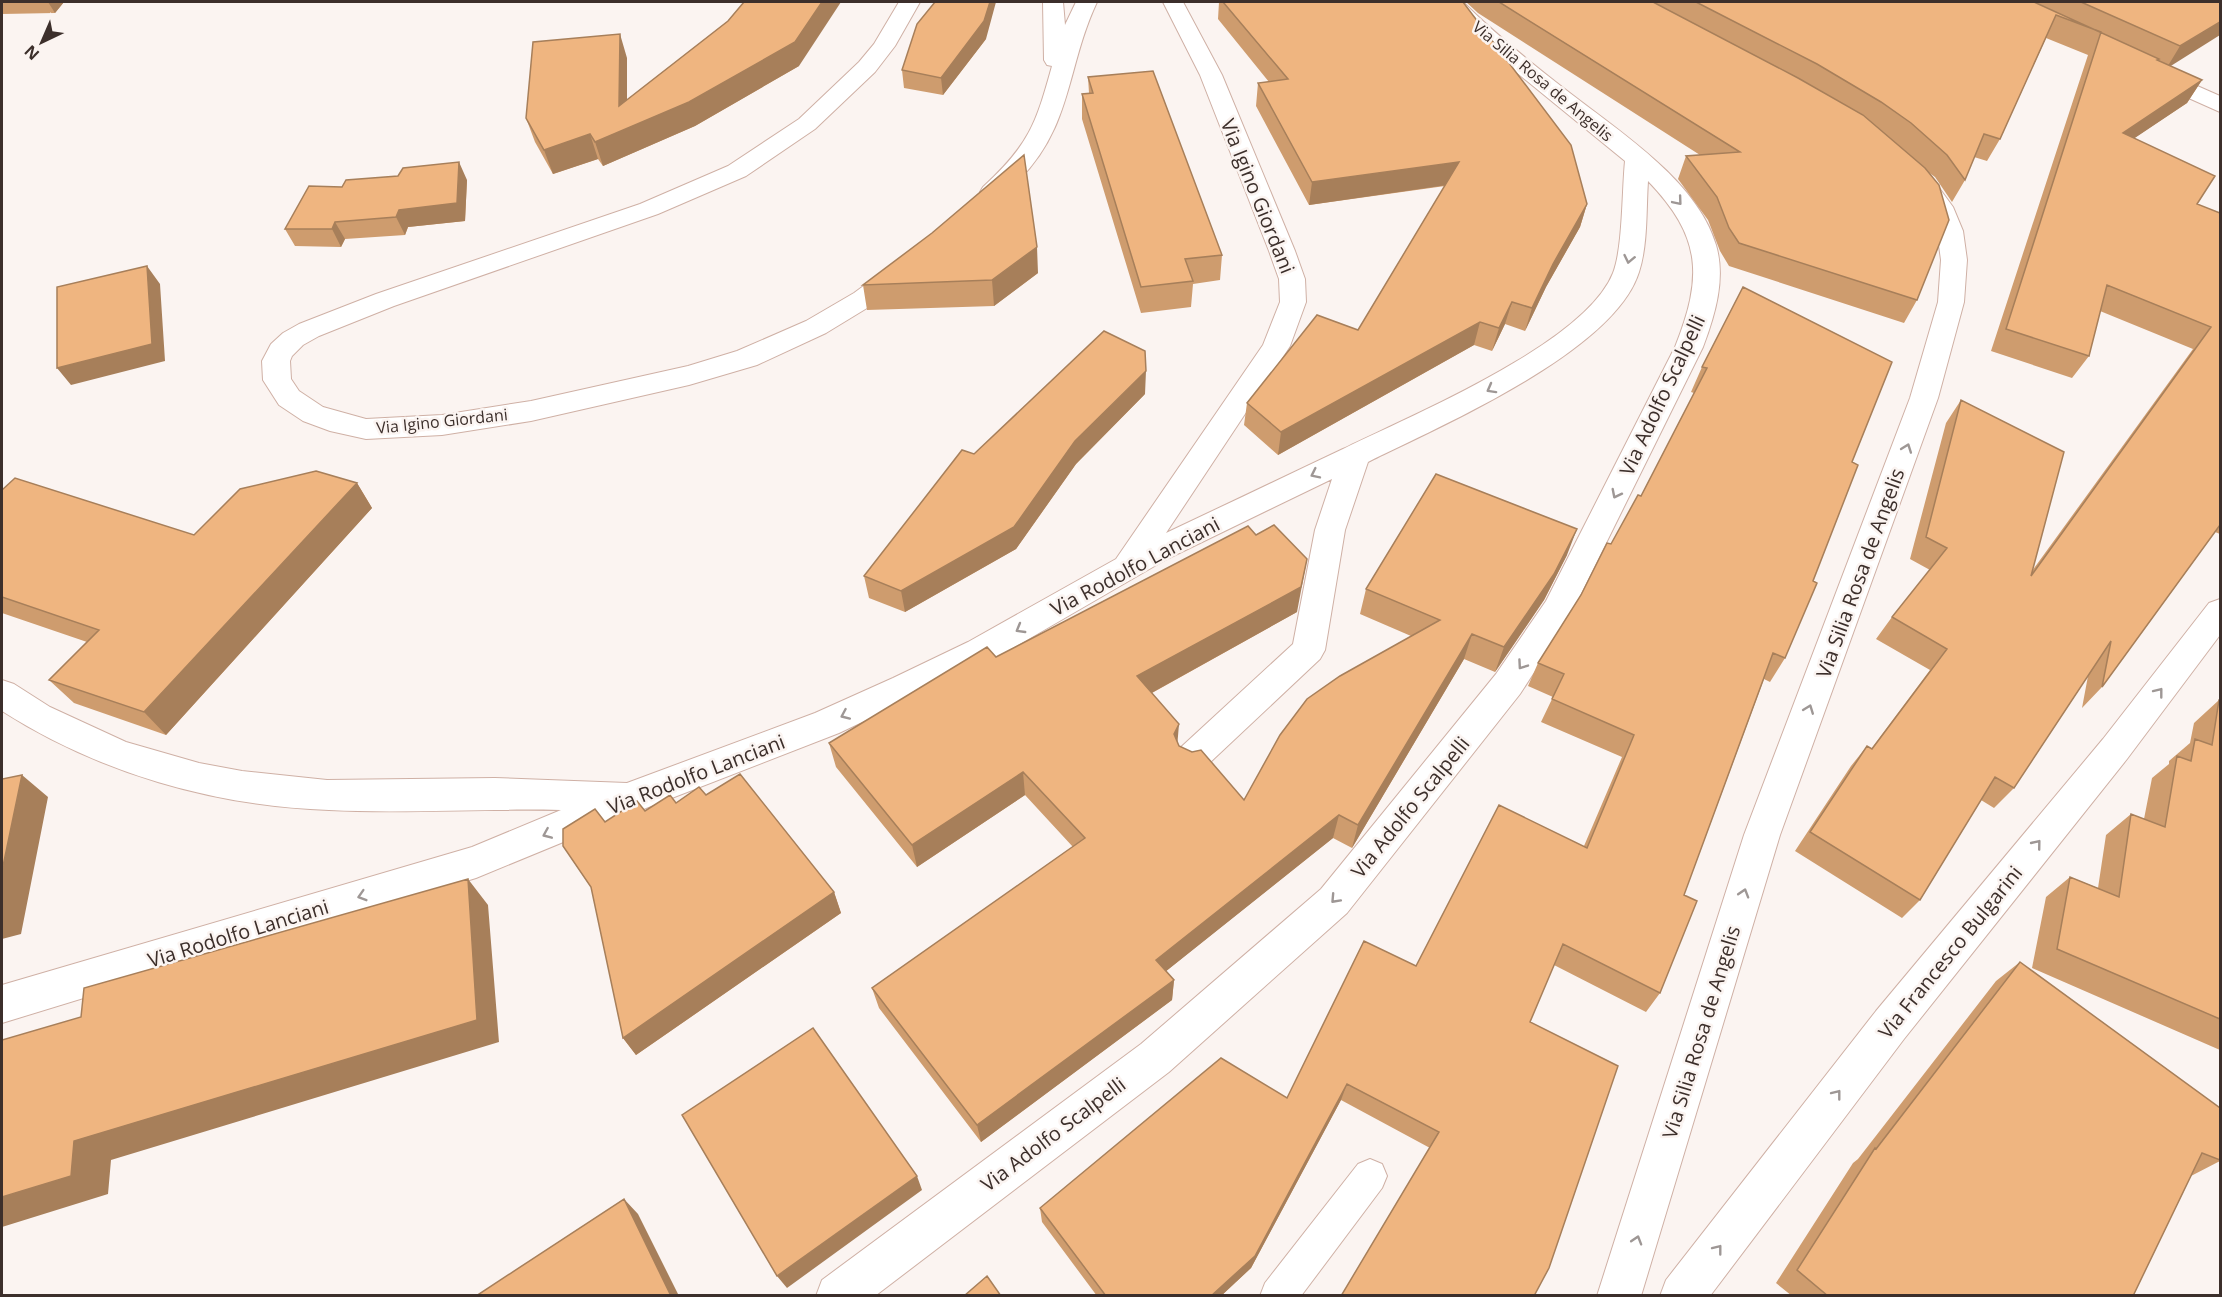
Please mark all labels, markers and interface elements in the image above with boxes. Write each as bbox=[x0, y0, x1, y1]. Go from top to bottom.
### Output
north arrow bbox=[12, 12, 72, 72]
street label: Via Silia Rosa de Angelis bbox=[1468, 16, 1618, 146]
text: N bbox=[19, 40, 44, 65]
street label: Via Igino Giordani bbox=[1215, 115, 1301, 277]
one-way arrow bbox=[1670, 194, 1681, 205]
one-way arrow bbox=[1623, 254, 1636, 264]
street label: Via Adolfo Scalpelli bbox=[1613, 310, 1711, 480]
one-way arrow bbox=[1487, 382, 1497, 393]
street label: Via Igino Giordani bbox=[375, 403, 509, 439]
one-way arrow bbox=[1899, 443, 1912, 454]
street label: Via Silia Rosa de Angelis bbox=[1809, 464, 1911, 682]
one-way arrow bbox=[1311, 467, 1322, 478]
one-way arrow bbox=[1611, 488, 1623, 499]
street label: Via Rodolfo Lanciani bbox=[1046, 510, 1224, 622]
one-way arrow bbox=[1015, 622, 1026, 633]
one-way arrow bbox=[1518, 658, 1529, 669]
one-way arrow bbox=[2152, 687, 2163, 698]
one-way arrow bbox=[1802, 704, 1815, 715]
one-way arrow bbox=[840, 708, 851, 720]
street label: Via Rodolfo Lanciani bbox=[603, 728, 789, 820]
street label: Via Adolfo Scalpelli bbox=[1345, 731, 1475, 883]
one-way arrow bbox=[542, 827, 553, 839]
one-way arrow bbox=[2030, 840, 2041, 851]
street label: Via Francesco Bulgarini bbox=[1872, 860, 2028, 1044]
one-way arrow bbox=[1737, 888, 1749, 899]
one-way arrow bbox=[357, 889, 368, 901]
one-way arrow bbox=[1331, 892, 1342, 903]
street label: Via Rodolfo Lanciani bbox=[144, 893, 332, 973]
street label: Via Silia Rosa de Angelis bbox=[1656, 922, 1746, 1142]
street label: Via Adolfo Scalpelli bbox=[975, 1071, 1131, 1197]
one-way arrow bbox=[1829, 1090, 1840, 1101]
one-way arrow bbox=[1630, 1235, 1642, 1246]
one-way arrow bbox=[1710, 1245, 1721, 1256]

